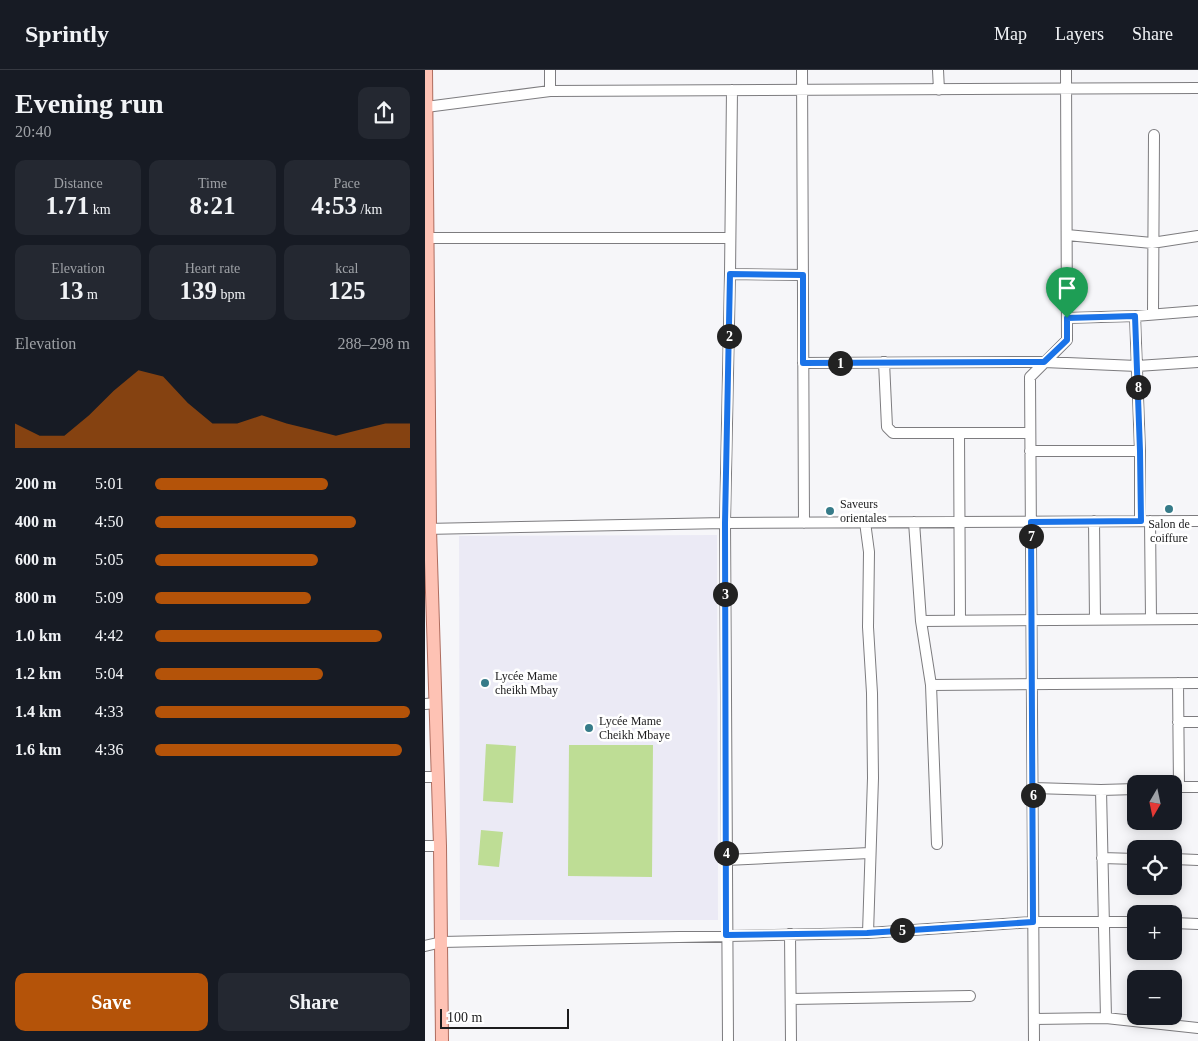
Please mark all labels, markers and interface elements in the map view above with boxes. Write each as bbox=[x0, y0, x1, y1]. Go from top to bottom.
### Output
text: Sprintly bbox=[25, 21, 109, 47]
text: Map bbox=[994, 24, 1027, 44]
text: Layers bbox=[1055, 24, 1104, 44]
text: Share bbox=[1132, 24, 1173, 44]
button: share bbox=[358, 87, 410, 139]
text: Evening run bbox=[15, 88, 164, 119]
text: 20:40 bbox=[15, 123, 51, 140]
text: Distance bbox=[54, 176, 103, 191]
text: Time bbox=[198, 176, 227, 191]
text: Pace bbox=[334, 176, 360, 191]
text: 1.71 bbox=[46, 192, 89, 219]
text: 8:21 bbox=[190, 192, 235, 219]
text: 4:53 bbox=[311, 192, 357, 219]
text: km bbox=[89, 202, 111, 217]
text: /km bbox=[357, 202, 382, 217]
text: Elevation bbox=[51, 261, 105, 276]
text: Heart rate bbox=[185, 261, 240, 276]
text: kcal bbox=[335, 261, 358, 276]
pin bbox=[1046, 267, 1088, 318]
icon: arrive bbox=[1053, 274, 1081, 302]
text: 13 bbox=[58, 277, 83, 304]
text: 139 bbox=[180, 277, 217, 304]
text: 125 bbox=[328, 277, 366, 304]
text: m bbox=[83, 287, 98, 302]
text: bpm bbox=[217, 287, 245, 302]
pin: 2 bbox=[717, 324, 741, 348]
text: 2 bbox=[726, 329, 733, 344]
text: Elevation bbox=[15, 335, 76, 352]
text: 288–298 m bbox=[338, 335, 410, 352]
pin: 1 bbox=[827, 350, 853, 376]
text: 1 bbox=[837, 356, 844, 371]
pin: 8 bbox=[1125, 374, 1151, 400]
text: 8 bbox=[1135, 380, 1142, 395]
text: 200 m bbox=[15, 475, 56, 492]
text: 5:01 bbox=[95, 475, 123, 492]
place label: Saveurs orientales bbox=[840, 497, 887, 525]
marker: Salon de coiffure bbox=[1163, 503, 1175, 515]
marker: Saveurs orientales bbox=[824, 505, 836, 517]
text: 400 m bbox=[15, 513, 56, 530]
text: 4:50 bbox=[95, 513, 123, 530]
place label: Salon de coiffure bbox=[1148, 517, 1190, 545]
pin: 7 bbox=[1019, 524, 1043, 548]
text: 7 bbox=[1028, 529, 1035, 544]
text: 600 m bbox=[15, 551, 56, 568]
text: 5:05 bbox=[95, 551, 123, 568]
pin: 3 bbox=[713, 582, 737, 606]
text: 3 bbox=[722, 587, 729, 602]
text: 800 m bbox=[15, 589, 56, 606]
text: 5:09 bbox=[95, 589, 123, 606]
text: 1.0 km bbox=[15, 627, 61, 644]
text: 4:42 bbox=[95, 627, 123, 644]
text: 1.2 km bbox=[15, 665, 61, 682]
text: 5:04 bbox=[95, 665, 123, 682]
place label: Lycée Mame cheikh Mbay bbox=[495, 669, 558, 697]
marker: Lycée Mame cheikh Mbay bbox=[479, 677, 491, 689]
text: 1.4 km bbox=[15, 703, 61, 720]
text: 4:33 bbox=[95, 703, 123, 720]
place label: Lycée Mame Cheikh Mbaye bbox=[599, 714, 670, 742]
marker: Lycée Mame Cheikh Mbaye bbox=[583, 722, 595, 734]
text: 1.6 km bbox=[15, 741, 61, 758]
text: 4:36 bbox=[95, 741, 123, 758]
north arrow bbox=[1127, 775, 1183, 830]
map controls bbox=[1127, 775, 1182, 1025]
pin: 6 bbox=[1021, 782, 1045, 808]
text: 6 bbox=[1030, 788, 1037, 803]
pin: 4 bbox=[713, 840, 739, 866]
button: locate bbox=[1127, 840, 1182, 895]
text: 4 bbox=[723, 846, 730, 861]
button: + bbox=[1127, 905, 1182, 960]
pin: 5 bbox=[889, 918, 915, 942]
text: 5 bbox=[899, 923, 906, 938]
button: − bbox=[1127, 970, 1182, 1025]
button: Save bbox=[15, 973, 208, 1031]
button: Share bbox=[218, 973, 410, 1031]
scale bar bbox=[440, 1006, 569, 1029]
text: 100 m bbox=[447, 1010, 482, 1025]

